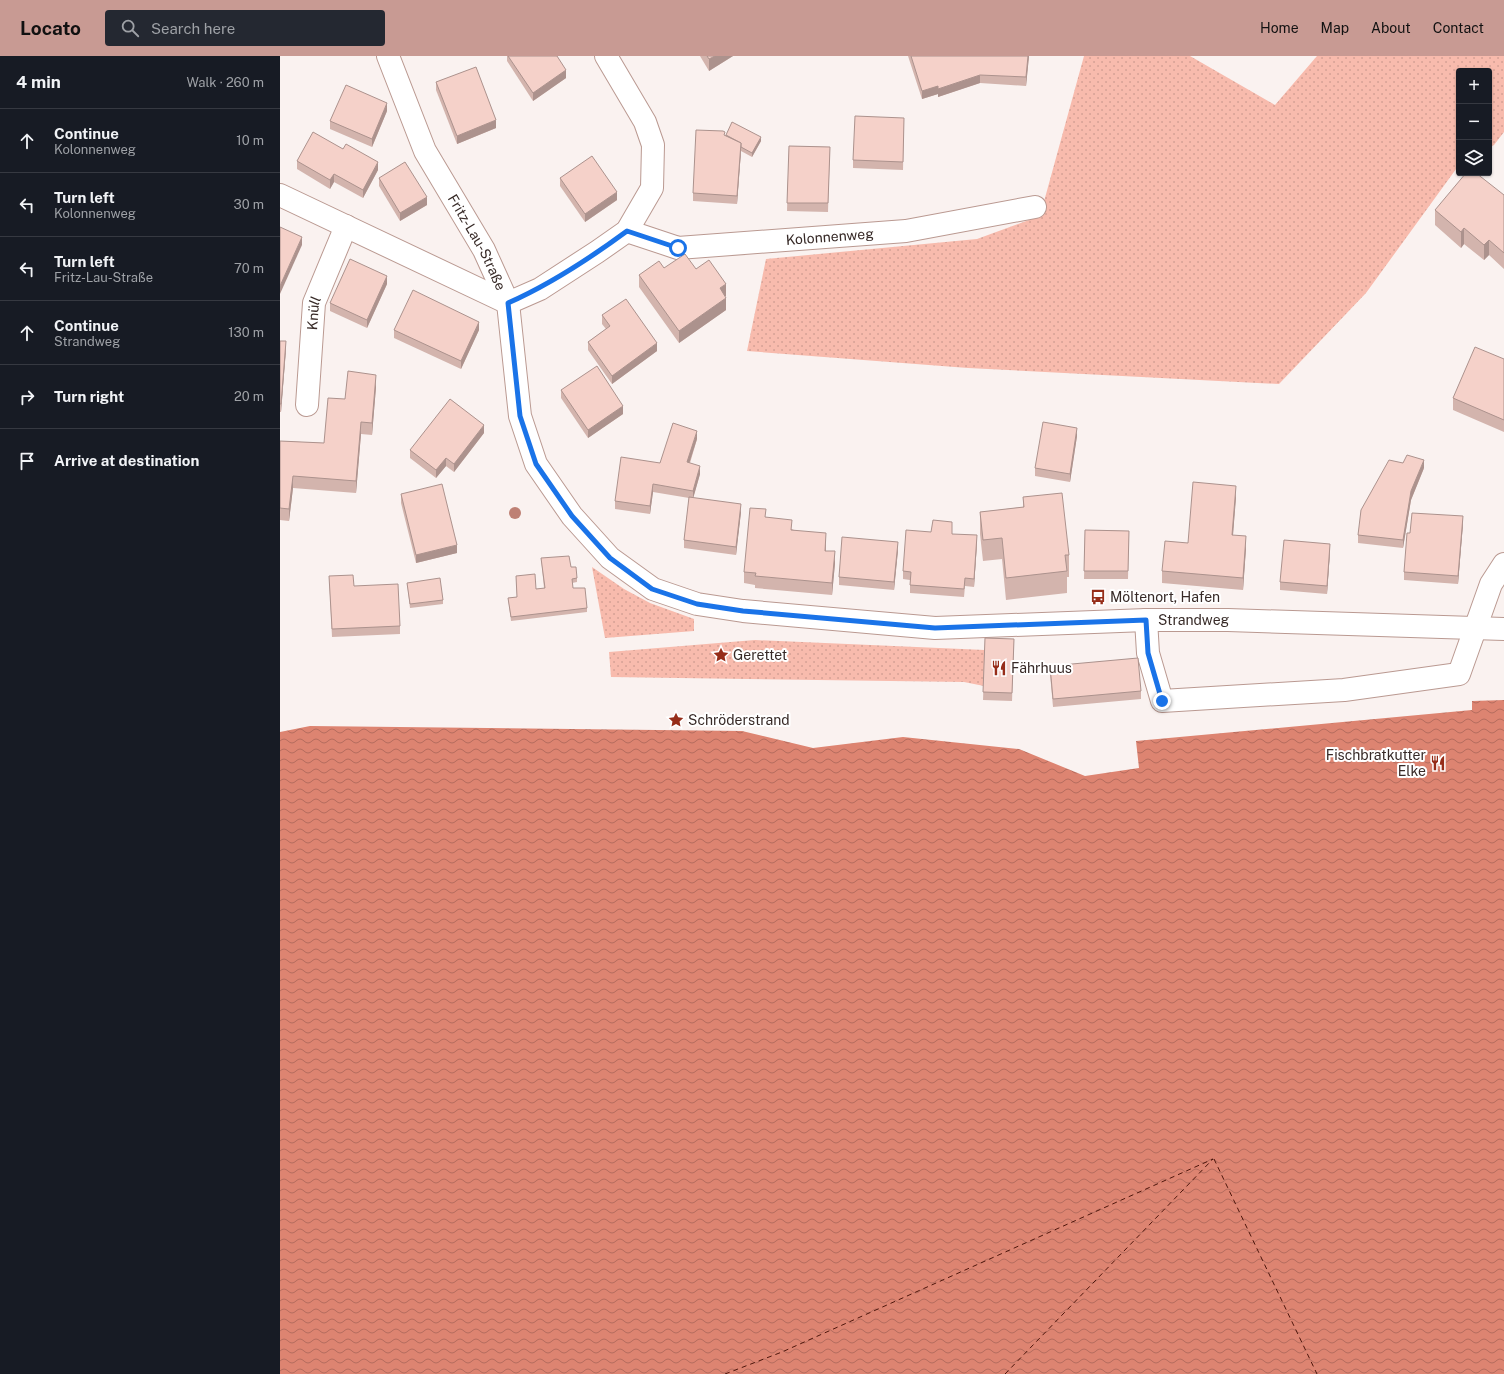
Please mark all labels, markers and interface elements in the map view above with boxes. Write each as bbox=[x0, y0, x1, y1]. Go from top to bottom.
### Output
search box bbox=[105, 10, 385, 46]
text: Locato bbox=[20, 17, 81, 39]
icon: search bbox=[119, 17, 141, 39]
text: Search here bbox=[151, 20, 235, 37]
text: Home bbox=[1260, 20, 1299, 36]
text: Map bbox=[1321, 20, 1349, 36]
text: About bbox=[1371, 20, 1411, 36]
text: Contact bbox=[1433, 20, 1484, 36]
map controls bbox=[1456, 68, 1492, 176]
button: + bbox=[1456, 68, 1492, 104]
text: 4 min bbox=[16, 72, 61, 92]
text: Walk · 260 m bbox=[186, 75, 264, 90]
button: − bbox=[1456, 104, 1492, 140]
text: Continue bbox=[54, 125, 119, 142]
icon: ahead bbox=[16, 130, 38, 152]
text: 10 m bbox=[236, 133, 264, 148]
button: layers bbox=[1456, 140, 1492, 176]
text: Kolonnenweg bbox=[54, 142, 136, 157]
text: Turn left bbox=[54, 189, 115, 206]
street label: Fritz-Lau-Straße bbox=[445, 191, 509, 293]
icon: left bbox=[16, 194, 38, 216]
text: 30 m bbox=[234, 197, 264, 212]
text: Kolonnenweg bbox=[54, 206, 136, 221]
street label: Kolonnenweg bbox=[785, 225, 875, 248]
route start bbox=[669, 239, 687, 257]
text: Turn left bbox=[54, 253, 115, 270]
icon: left bbox=[16, 258, 38, 280]
text: 70 m bbox=[234, 261, 264, 276]
text: Fritz-Lau-Straße bbox=[54, 270, 153, 285]
street label: Knüll bbox=[304, 294, 324, 331]
text: Continue bbox=[54, 317, 119, 334]
icon: ahead bbox=[16, 322, 38, 344]
text: 130 m bbox=[228, 325, 264, 340]
text: Strandweg bbox=[54, 334, 120, 349]
icon: right bbox=[16, 386, 38, 408]
text: Turn right bbox=[54, 388, 124, 405]
text: 20 m bbox=[234, 389, 264, 404]
icon: arrive bbox=[16, 450, 38, 472]
text: Arrive at destination bbox=[54, 452, 199, 469]
bus stop icon: Möltenort, Hafen bbox=[1089, 588, 1107, 606]
place label: Möltenort, Hafen bbox=[1110, 589, 1220, 605]
street label: Strandweg bbox=[1158, 612, 1230, 628]
place icon: Gerettet bbox=[712, 646, 730, 664]
place label: Gerettet bbox=[733, 647, 787, 663]
restaurant icon: Fährhuus bbox=[990, 659, 1008, 677]
place label: Fährhuus bbox=[1011, 660, 1072, 676]
route end bbox=[1153, 692, 1171, 710]
place icon: Schröderstrand bbox=[667, 711, 685, 729]
place label: Schröderstrand bbox=[688, 712, 790, 728]
place label: Fischbratkutter Elke bbox=[1326, 747, 1426, 779]
restaurant icon: Fischbratkutter Elke bbox=[1429, 754, 1447, 772]

